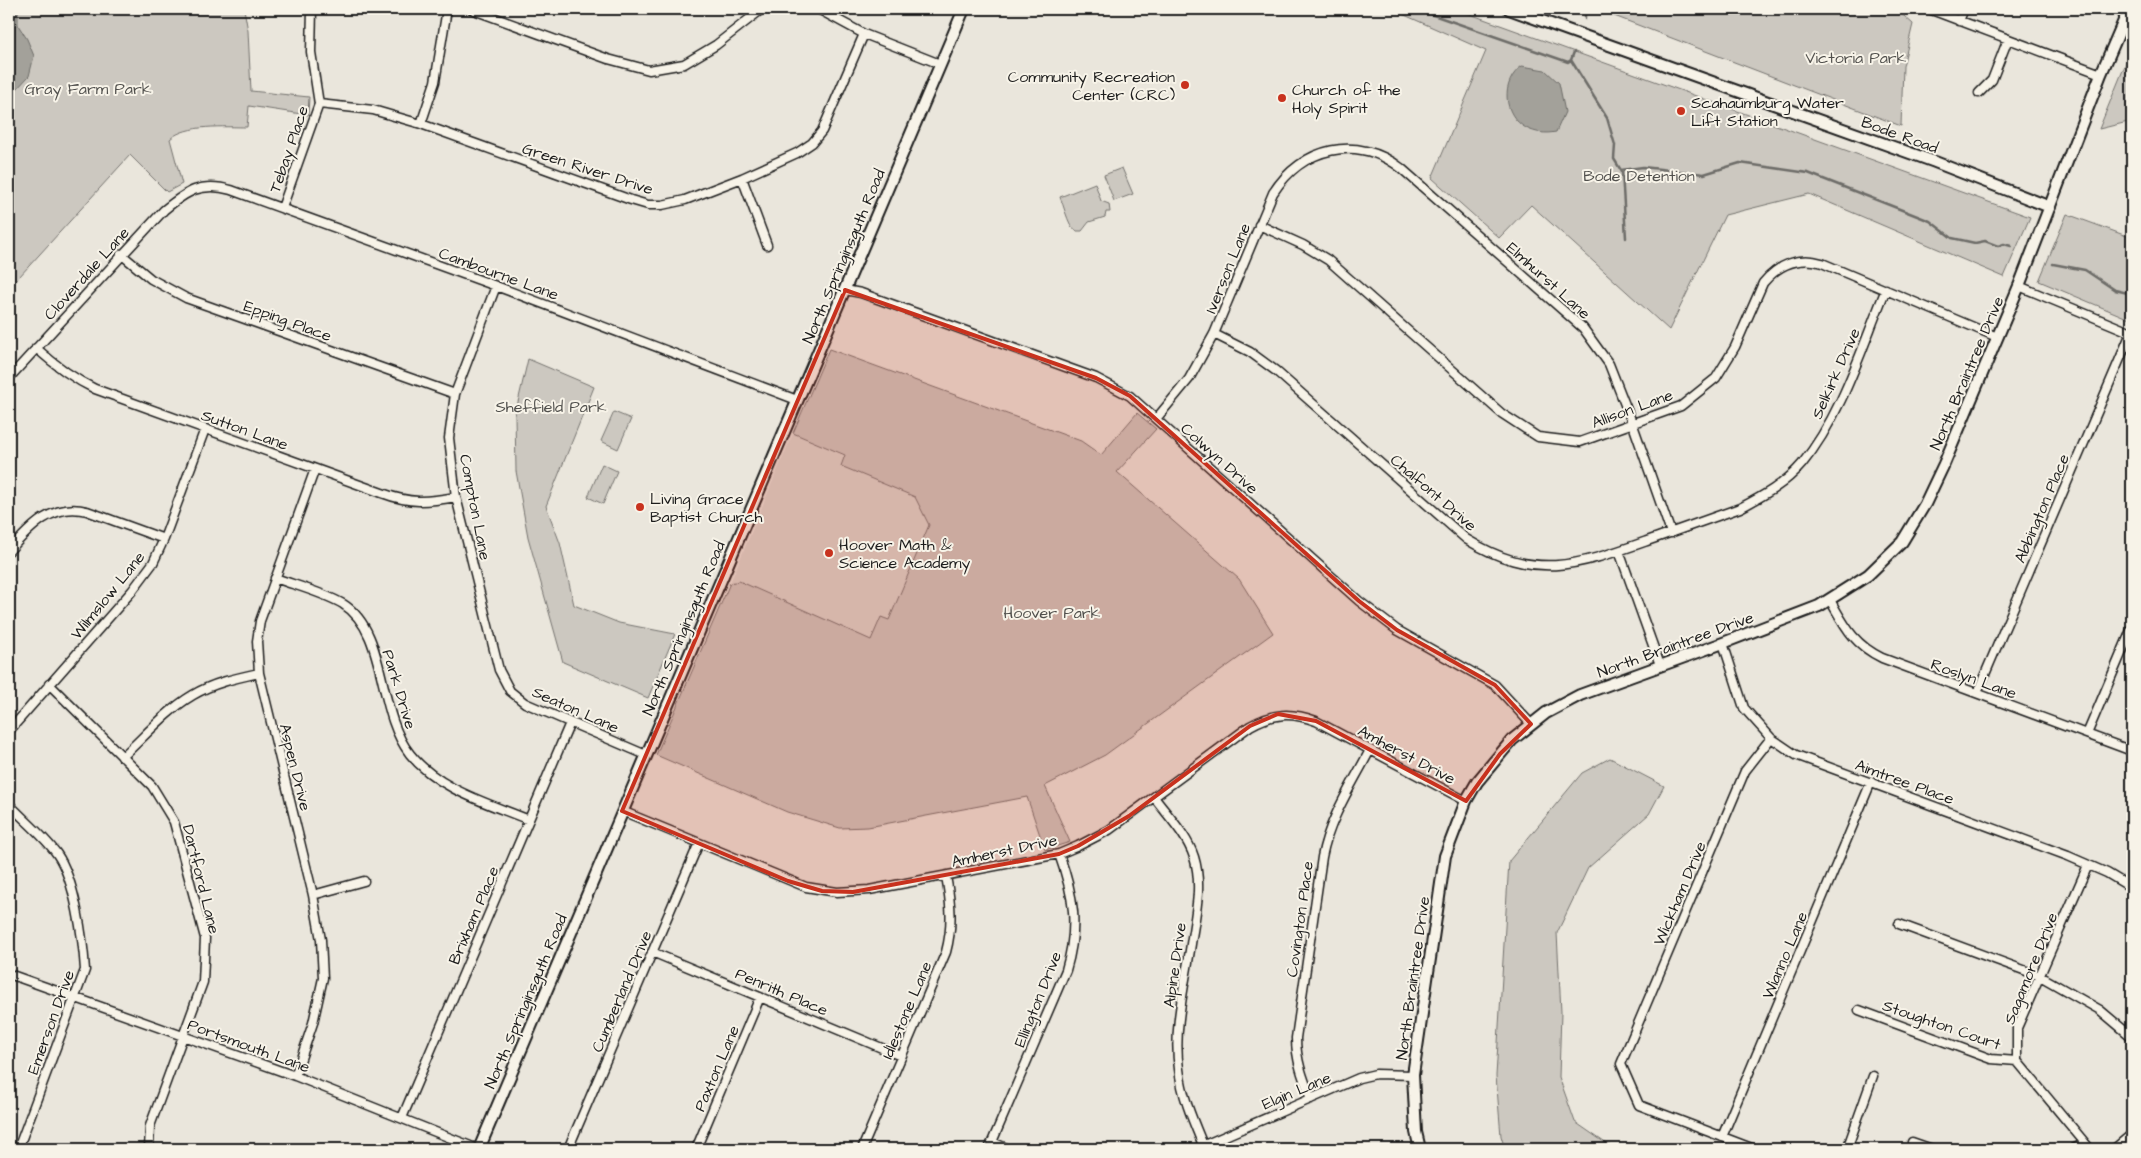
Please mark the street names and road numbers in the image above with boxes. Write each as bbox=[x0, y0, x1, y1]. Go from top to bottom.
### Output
street label: Tebay Place bbox=[264, 103, 315, 196]
street label: Bode Road bbox=[1858, 111, 1941, 159]
street label: Green River Drive bbox=[520, 137, 656, 201]
street label: North Springinsguth Road bbox=[797, 166, 892, 347]
street label: Iverson Lane bbox=[1200, 220, 1256, 317]
street label: Cloverdale Lane bbox=[39, 222, 135, 325]
street label: Elmhurst Lane bbox=[1502, 237, 1595, 325]
street label: Cambourne Lane bbox=[436, 242, 562, 306]
street label: North Braintree Drive bbox=[1925, 293, 2009, 454]
street label: Epping Place bbox=[240, 295, 335, 348]
street label: Selkirk Drive bbox=[1806, 324, 1866, 422]
street label: Allison Lane bbox=[1589, 384, 1676, 434]
street label: Sutton Lane bbox=[198, 404, 291, 456]
street label: Colwyn Drive bbox=[1175, 418, 1263, 501]
street label: Chalfont Drive bbox=[1385, 449, 1482, 537]
street label: Abbington Place bbox=[2009, 450, 2076, 567]
street label: Compton Lane bbox=[454, 452, 496, 562]
street label: North Springinsguth Road bbox=[637, 538, 732, 719]
street label: Wilmslow Lane bbox=[65, 547, 150, 644]
street label: North Braintree Drive bbox=[1594, 606, 1757, 683]
street label: Park Drive bbox=[377, 647, 422, 732]
street label: Roslyn Lane bbox=[1927, 653, 2020, 706]
street label: Seaton Lane bbox=[529, 681, 623, 739]
street label: Amherst Drive bbox=[1354, 720, 1459, 790]
street label: Aspen Drive bbox=[274, 721, 317, 813]
street label: Aimtree Place bbox=[1852, 754, 1958, 810]
street label: Dartford Lane bbox=[177, 822, 225, 936]
street label: Amherst Drive bbox=[949, 829, 1059, 873]
street label: Wickham Drive bbox=[1648, 838, 1712, 949]
street label: Covington Place bbox=[1281, 859, 1320, 979]
street label: Brixham Place bbox=[443, 863, 505, 968]
street label: North Braintree Drive bbox=[1391, 895, 1435, 1061]
street label: Wianno Lane bbox=[1757, 908, 1813, 1002]
street label: Sagamore Drive bbox=[1998, 909, 2064, 1028]
street label: North Springinsguth Road bbox=[479, 911, 574, 1092]
street label: Alpine Drive bbox=[1158, 921, 1192, 1009]
street label: Cumberland Drive bbox=[586, 927, 658, 1056]
street label: Ellington Drive bbox=[1009, 948, 1068, 1051]
street label: Idlestone Lane bbox=[876, 958, 938, 1063]
street label: Penrith Place bbox=[732, 963, 832, 1021]
street label: Emerson Drive bbox=[22, 967, 80, 1078]
street label: Stoughton Court bbox=[1879, 994, 2004, 1057]
street label: Portsmouth Lane bbox=[184, 1014, 313, 1078]
street label: Paxton Lane bbox=[689, 1022, 745, 1115]
street label: Elgin Lane bbox=[1259, 1066, 1335, 1116]

